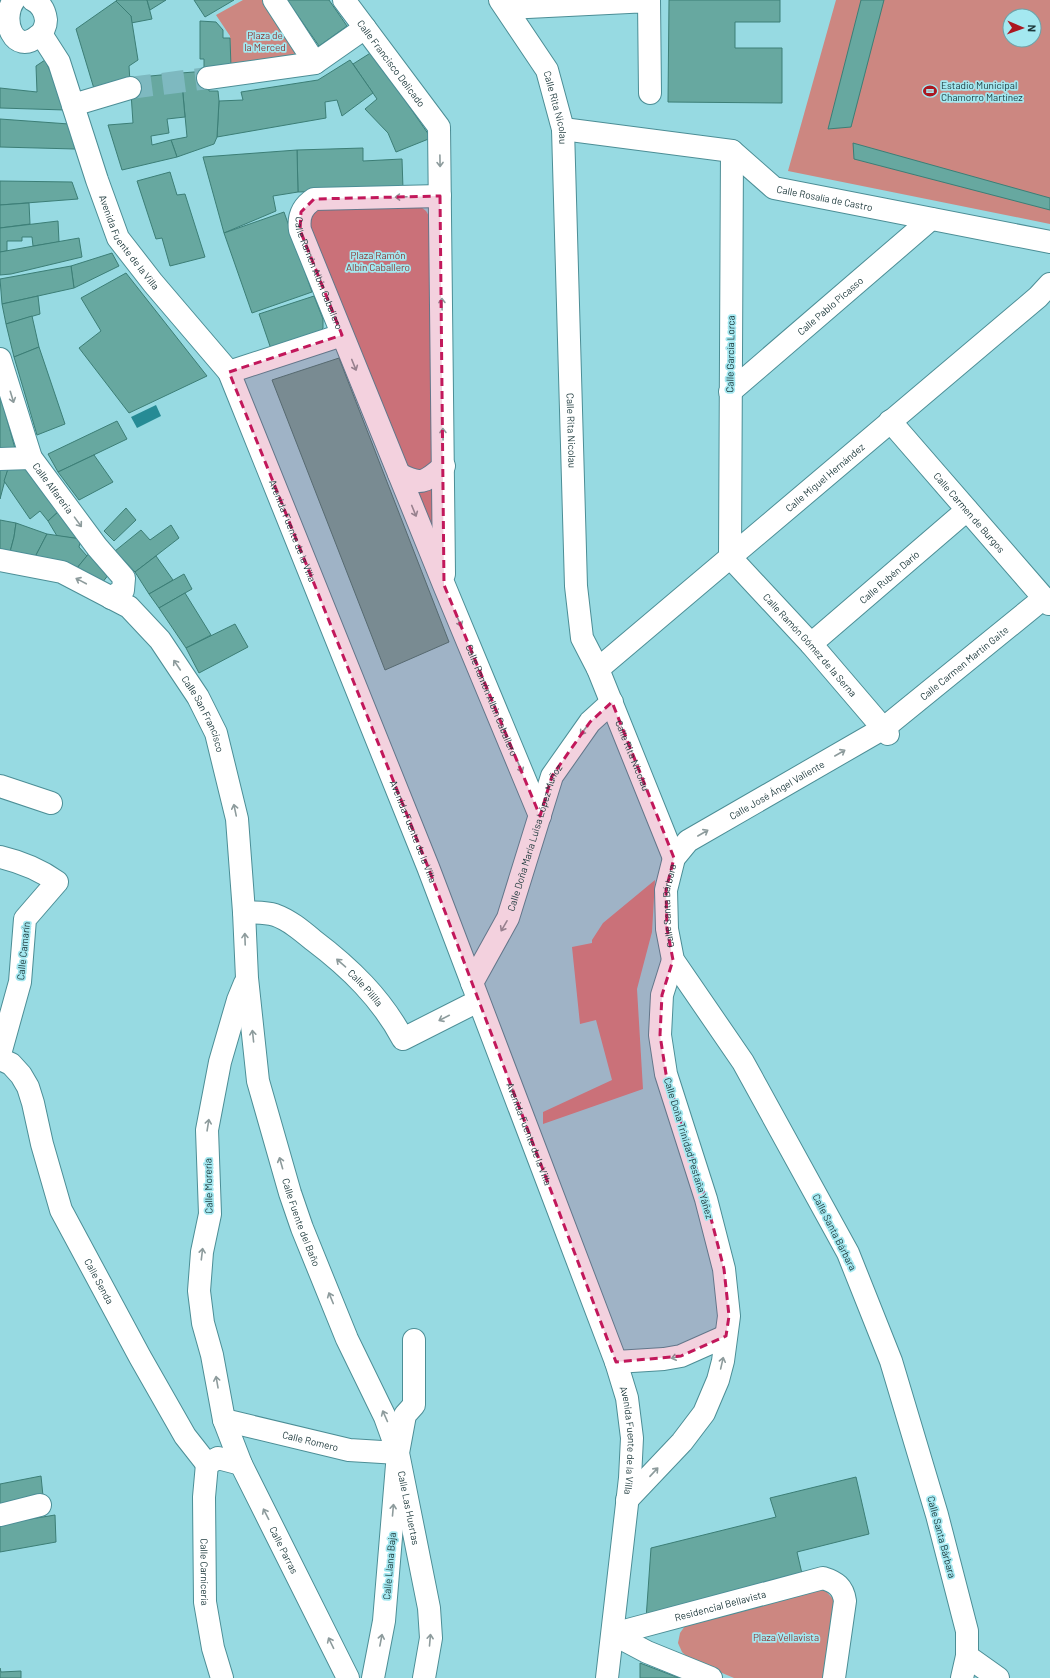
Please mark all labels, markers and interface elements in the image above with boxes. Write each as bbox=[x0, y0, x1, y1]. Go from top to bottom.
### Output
north arrow bbox=[1002, 8, 1042, 48]
street label: Calle Francisco Delicado bbox=[355, 17, 428, 109]
text: N bbox=[1026, 24, 1039, 32]
park label: Plaza de la Merced bbox=[244, 29, 286, 53]
street label: Calle Rita Nicolau bbox=[541, 69, 569, 144]
place label: Estadio Municipal Chamorro Martínez bbox=[941, 79, 1023, 103]
sports icon: Estadio Municipal Chamorro Martínez bbox=[922, 83, 938, 99]
one-way arrow bbox=[436, 154, 444, 167]
street label: Calle Rosalía de Castro bbox=[776, 183, 874, 213]
street label: Avenida Fuente de la Villa bbox=[97, 193, 162, 292]
one-way arrow bbox=[395, 193, 408, 200]
street label: Calle Ramón Albin Caballero bbox=[293, 216, 346, 331]
park label: Plaza Ramón Albín Caballero bbox=[346, 249, 410, 273]
street label: Calle Pablo Picasso bbox=[795, 274, 865, 338]
one-way arrow bbox=[438, 298, 446, 311]
street label: Calle García Lorca bbox=[723, 315, 737, 393]
one-way arrow bbox=[351, 359, 359, 371]
one-way arrow bbox=[9, 390, 16, 403]
street label: Calle Rita Nicolau bbox=[565, 393, 579, 468]
one-way arrow bbox=[439, 428, 447, 441]
street label: Calle Miguel Hernández bbox=[783, 440, 867, 514]
street label: Calle Alfareria bbox=[30, 460, 76, 516]
street label: Calle Carmen de Burgos bbox=[931, 470, 1008, 555]
street label: Avenida Fuente de la Villa bbox=[267, 478, 319, 584]
one-way arrow bbox=[411, 505, 419, 517]
one-way arrow bbox=[74, 516, 83, 527]
street label: Calle Rubén Darío bbox=[857, 548, 922, 606]
one-way arrow bbox=[75, 577, 87, 584]
street label: Calle Ramón Gómez de la Serna bbox=[761, 591, 859, 699]
one-way arrow bbox=[456, 614, 464, 626]
street label: Calle Carmen Martín Gaite bbox=[917, 623, 1011, 702]
street label: Calle Ramón Albin Caballero bbox=[463, 642, 520, 758]
one-way arrow bbox=[173, 660, 181, 671]
street label: Calle San Francisco bbox=[179, 673, 226, 753]
street label: Calle Rita Nicolau bbox=[613, 718, 652, 793]
one-way arrow bbox=[580, 724, 589, 735]
one-way arrow bbox=[834, 749, 846, 757]
street label: Calle José Ángel Valiente bbox=[727, 758, 826, 822]
one-way arrow bbox=[517, 760, 524, 772]
street label: Calle Doña María Luisa López Muñoz bbox=[505, 761, 565, 912]
street label: Avenida Fuente de la Villa bbox=[388, 778, 439, 884]
one-way arrow bbox=[231, 804, 239, 817]
one-way arrow bbox=[697, 828, 709, 836]
street label: Calle Santa Bárbara bbox=[660, 863, 678, 949]
one-way arrow bbox=[500, 920, 507, 932]
street label: Calle Camarín bbox=[14, 921, 32, 981]
one-way arrow bbox=[241, 933, 249, 946]
one-way arrow bbox=[336, 958, 347, 967]
street label: Calle Pililla bbox=[346, 966, 386, 1009]
one-way arrow bbox=[438, 1015, 450, 1023]
one-way arrow bbox=[249, 1030, 257, 1043]
street label: Calle Doña Trinidad Pestaña Yáñez bbox=[662, 1076, 716, 1221]
street label: Avenida Fuente de la Villa bbox=[504, 1081, 554, 1187]
one-way arrow bbox=[204, 1119, 212, 1132]
one-way arrow bbox=[277, 1157, 284, 1170]
street label: Calle Morería bbox=[202, 1158, 214, 1214]
street label: Calle Fuente del Baño bbox=[280, 1177, 323, 1268]
street label: Calle Santa Bárbara bbox=[811, 1192, 859, 1272]
one-way arrow bbox=[198, 1248, 206, 1261]
street label: Calle Senda bbox=[82, 1256, 116, 1306]
one-way arrow bbox=[327, 1292, 334, 1304]
one-way arrow bbox=[671, 1353, 684, 1361]
one-way arrow bbox=[718, 1357, 726, 1370]
one-way arrow bbox=[213, 1376, 221, 1389]
street label: Avenida Fuente de la Villa bbox=[618, 1385, 638, 1495]
one-way arrow bbox=[380, 1411, 388, 1423]
street label: Calle Romero bbox=[281, 1428, 340, 1453]
one-way arrow bbox=[649, 1467, 659, 1477]
street label: Calle Las Huertas bbox=[396, 1470, 422, 1546]
street label: Calle Santa Bárbara bbox=[925, 1495, 959, 1579]
one-way arrow bbox=[390, 1504, 397, 1517]
one-way arrow bbox=[262, 1509, 269, 1521]
street label: Calle Parras bbox=[267, 1524, 301, 1576]
street label: Calle Llana Baja bbox=[380, 1532, 398, 1600]
street label: Calle Carnicería bbox=[198, 1538, 212, 1606]
street label: Residencial Bellavista bbox=[673, 1587, 767, 1623]
park label: Plaza Vellavista bbox=[753, 1631, 819, 1643]
one-way arrow bbox=[427, 1633, 434, 1646]
one-way arrow bbox=[377, 1634, 385, 1647]
one-way arrow bbox=[327, 1637, 334, 1649]

